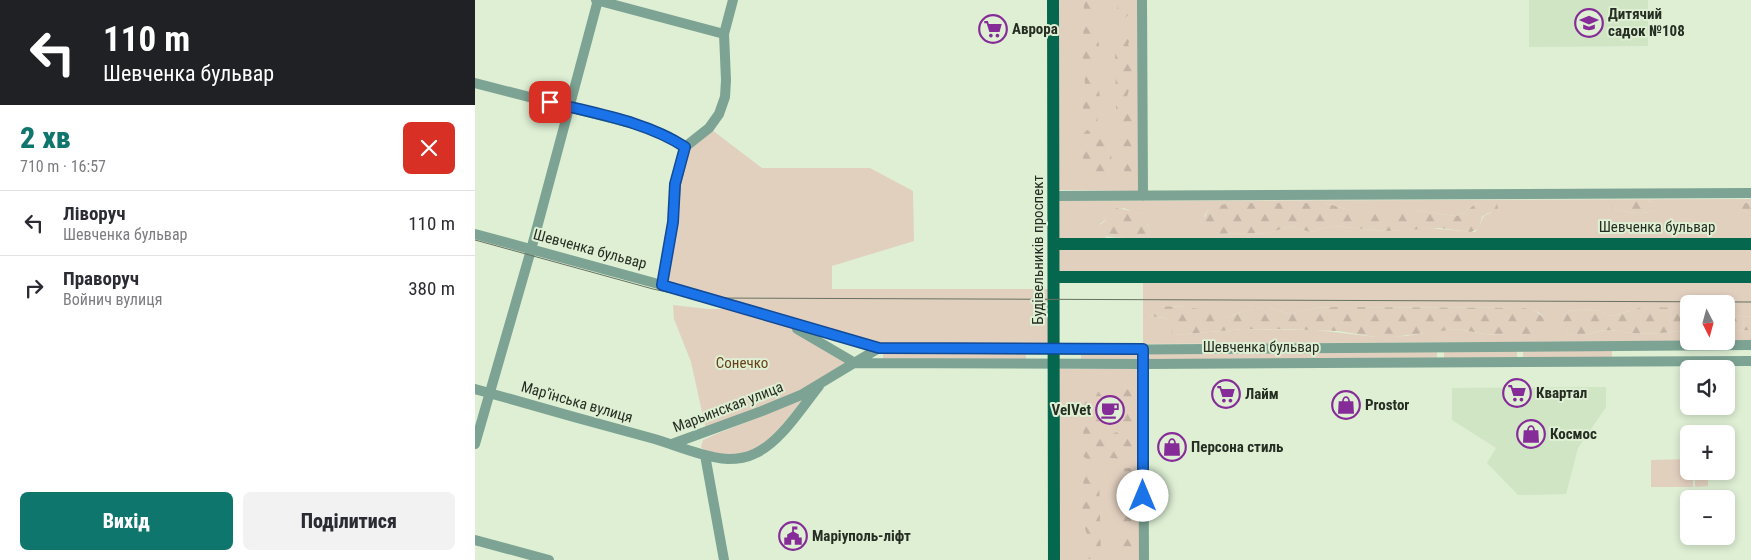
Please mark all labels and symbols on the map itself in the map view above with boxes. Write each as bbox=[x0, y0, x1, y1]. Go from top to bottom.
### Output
place label: Дитячий садок №108 bbox=[1608, 5, 1685, 40]
school or university icon: Дитячий садок №108 bbox=[1574, 8, 1604, 38]
supermarket icon: Аврора bbox=[978, 14, 1008, 44]
place label: Аврора bbox=[1012, 20, 1058, 38]
pin bbox=[529, 81, 571, 123]
street label: Будівельників проспект bbox=[1029, 175, 1047, 325]
street label: Шевченка бульвар bbox=[1599, 218, 1715, 236]
street label: Шевченка бульвар bbox=[531, 225, 649, 273]
north arrow bbox=[1680, 295, 1735, 350]
street label: Шевченка бульвар bbox=[1203, 338, 1319, 356]
park label: Сонечко bbox=[716, 354, 768, 372]
street label: Мар'їнська вулиця bbox=[519, 377, 635, 427]
street label: Марьинская улица bbox=[670, 378, 786, 436]
supermarket icon: Квартал bbox=[1502, 378, 1532, 408]
supermarket icon: Лайм bbox=[1211, 379, 1241, 409]
place label: Квартал bbox=[1536, 384, 1587, 402]
place label: Лайм bbox=[1245, 385, 1279, 403]
shop icon: Prostor bbox=[1331, 390, 1361, 420]
cafe icon: VelVet bbox=[1095, 395, 1125, 425]
place label: Prostor bbox=[1365, 396, 1409, 414]
place label: VelVet bbox=[1052, 401, 1091, 419]
shop icon: Космос bbox=[1516, 419, 1546, 449]
place label: Космос bbox=[1550, 425, 1597, 443]
shop icon: Персона стиль bbox=[1157, 432, 1187, 462]
place label: Персона стиль bbox=[1191, 438, 1284, 456]
position arrow bbox=[1116, 469, 1168, 521]
public building icon: Маріуполь-ліфт bbox=[778, 521, 808, 551]
place label: Маріуполь-ліфт bbox=[812, 527, 911, 545]

